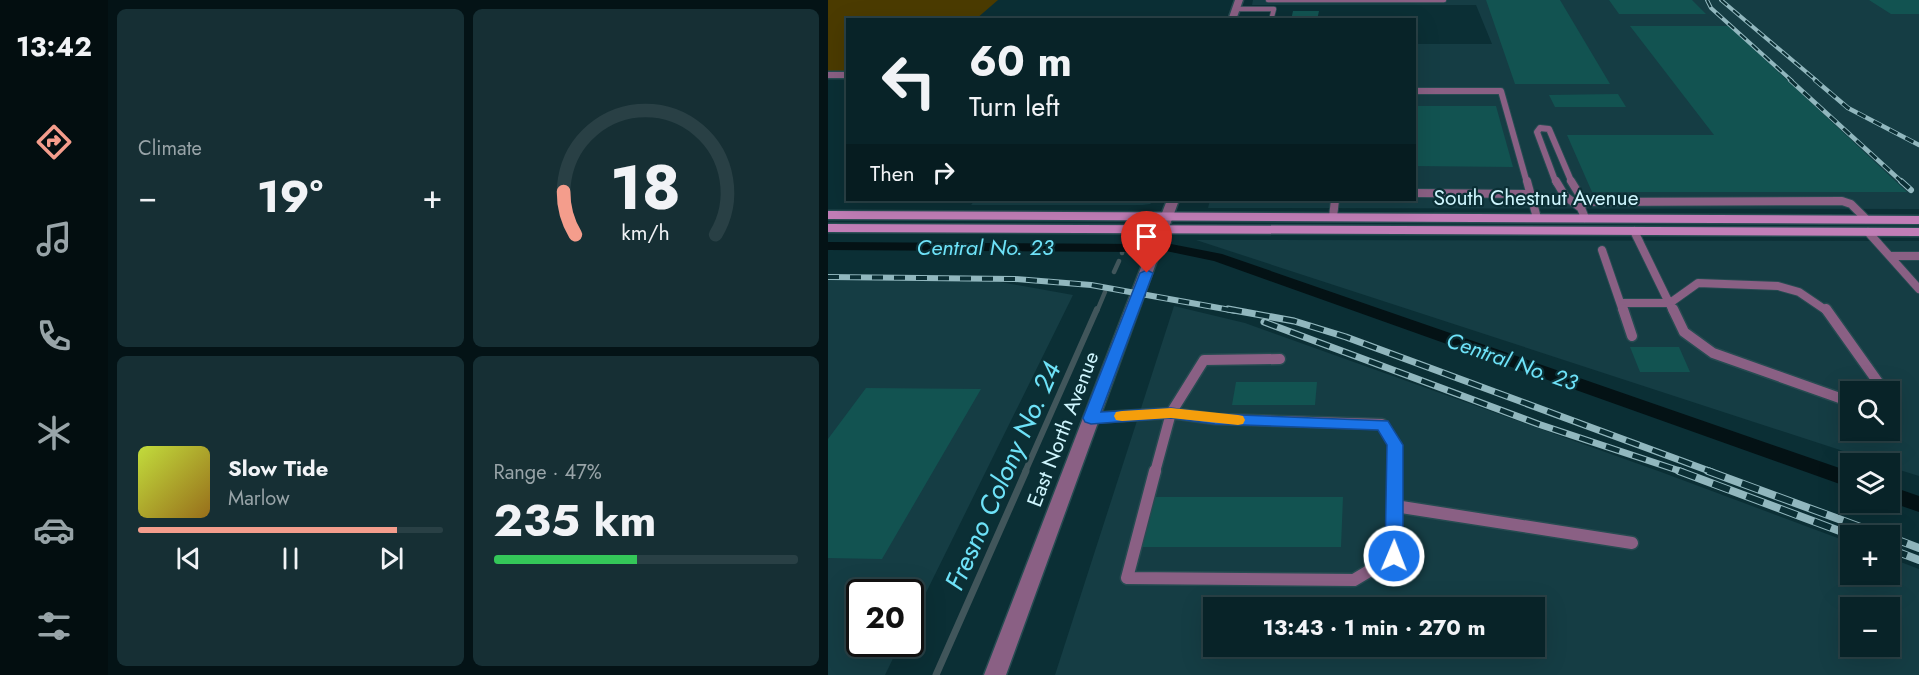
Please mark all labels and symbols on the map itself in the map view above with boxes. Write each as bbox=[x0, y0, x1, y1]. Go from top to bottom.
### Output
street label: South Chestnut Avenue bbox=[1434, 183, 1639, 213]
pin bbox=[1121, 211, 1172, 273]
water label: Central No. 23 bbox=[917, 231, 1054, 263]
water label: Central No. 23 bbox=[1442, 324, 1582, 399]
street label: East North Avenue bbox=[1020, 347, 1106, 511]
water label: Fresno Colony No. 24 bbox=[935, 355, 1071, 596]
position arrow bbox=[1362, 524, 1426, 588]
speed limit sign: 20 bbox=[846, 579, 924, 657]

